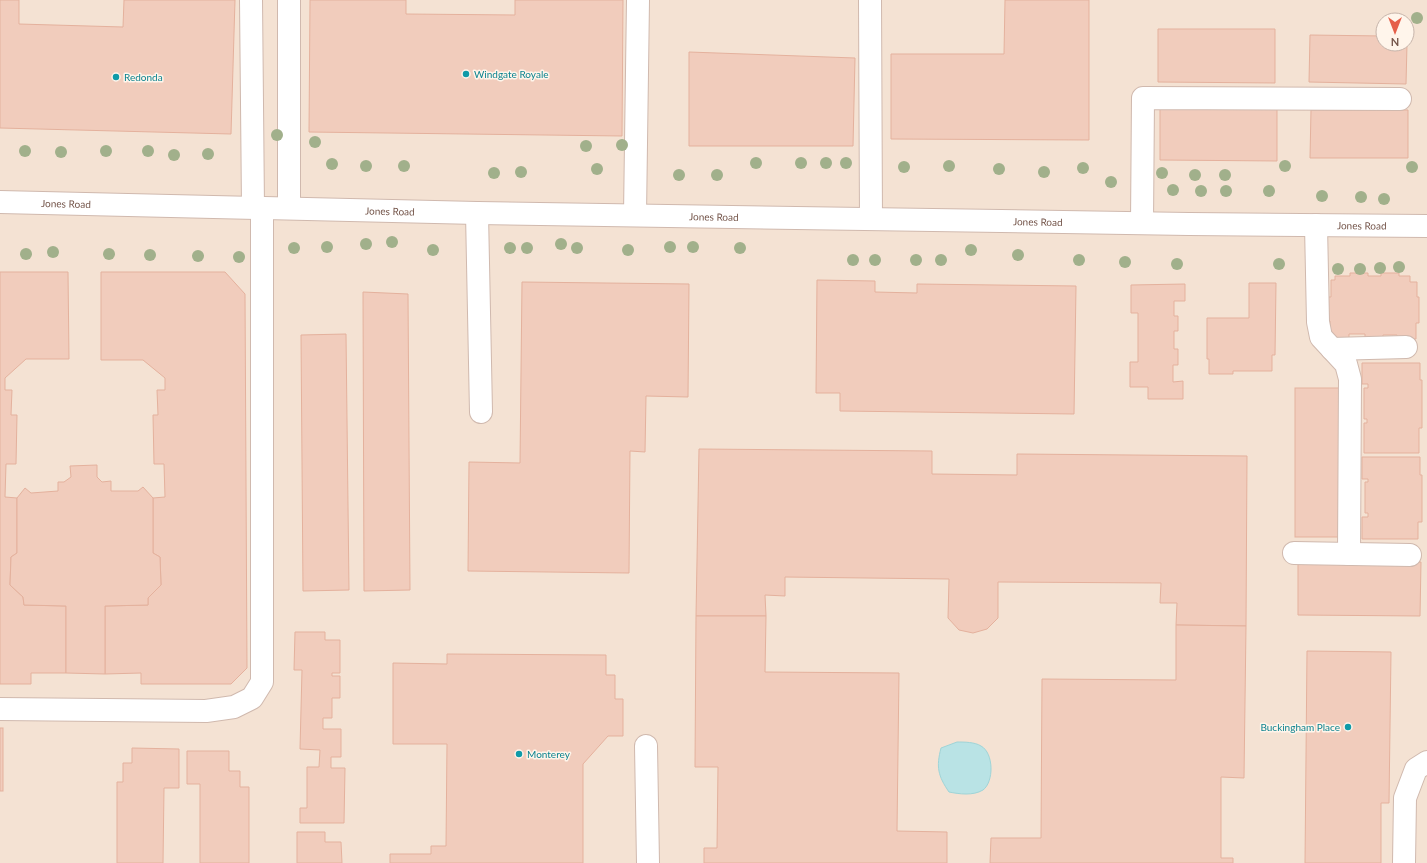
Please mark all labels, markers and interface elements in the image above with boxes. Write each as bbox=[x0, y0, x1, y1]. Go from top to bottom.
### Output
north arrow bbox=[1375, 12, 1415, 52]
text: N bbox=[1391, 36, 1399, 49]
place label: Windgate Royale bbox=[474, 68, 549, 80]
marker: Windgate Royale bbox=[461, 69, 471, 79]
place label: Redonda bbox=[124, 71, 163, 83]
marker: Redonda bbox=[111, 72, 121, 82]
street label: Jones Road bbox=[41, 197, 91, 210]
street label: Jones Road bbox=[365, 204, 415, 218]
street label: Jones Road bbox=[689, 210, 739, 223]
street label: Jones Road bbox=[1013, 215, 1063, 228]
street label: Jones Road bbox=[1337, 219, 1387, 232]
place label: Buckingham Place bbox=[1260, 721, 1340, 733]
marker: Buckingham Place bbox=[1343, 722, 1353, 732]
place label: Monterey bbox=[527, 748, 571, 760]
marker: Monterey bbox=[514, 749, 524, 759]

